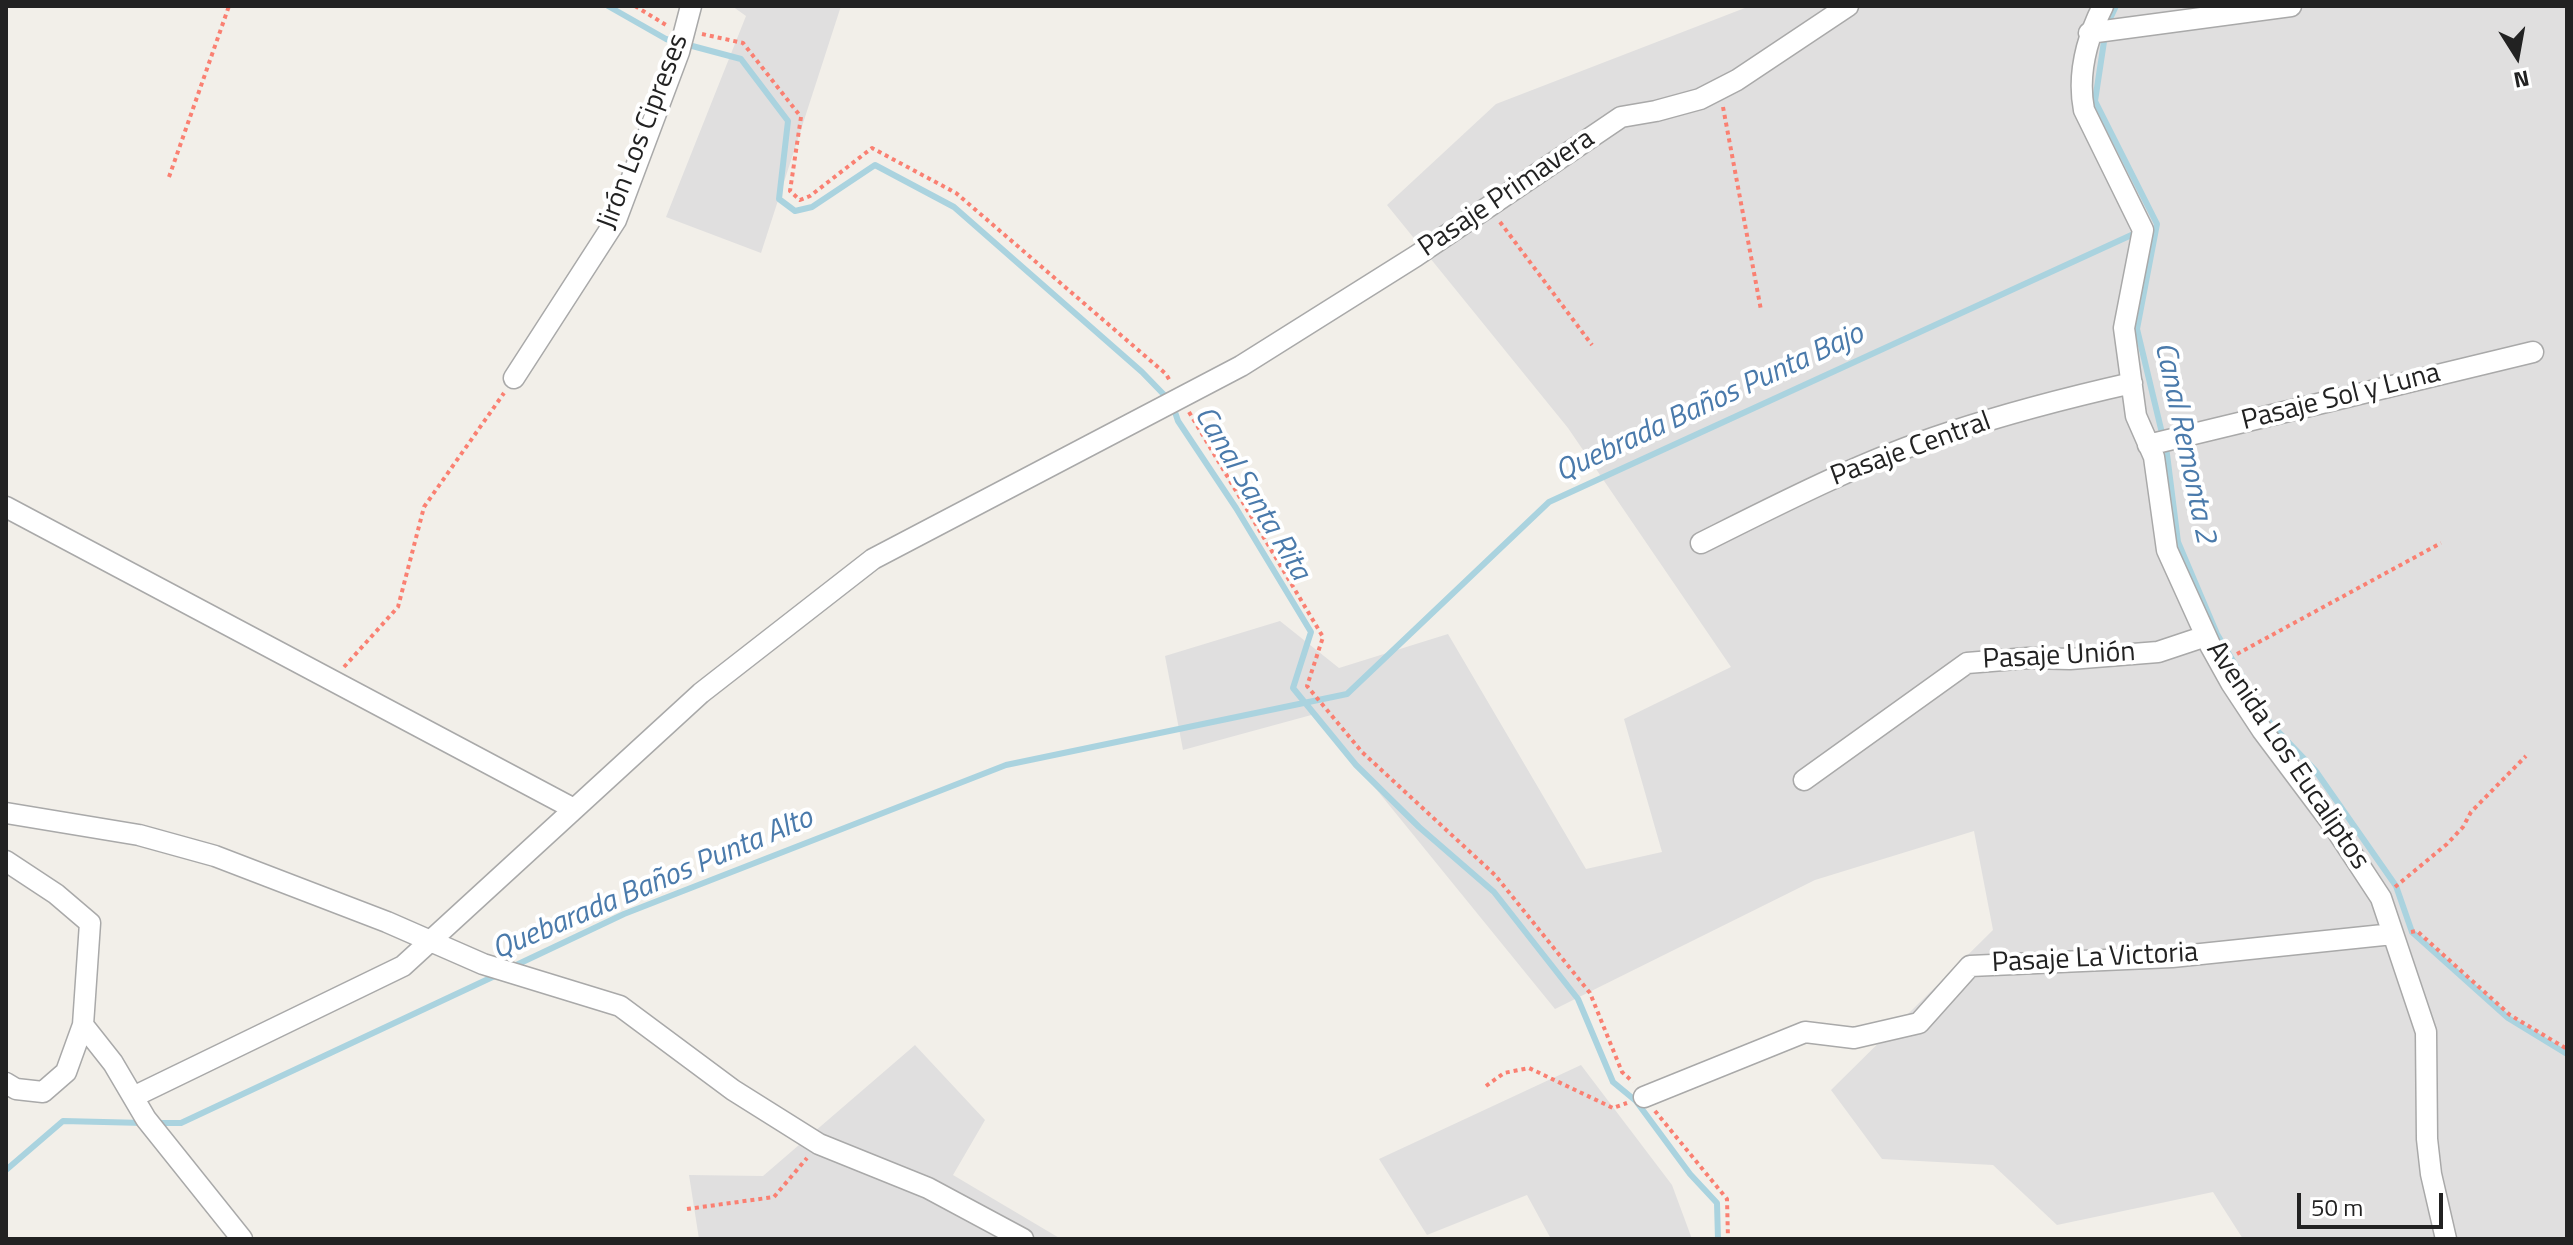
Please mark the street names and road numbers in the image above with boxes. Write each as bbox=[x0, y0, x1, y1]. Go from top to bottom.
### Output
street label: Jirón Los Cipreses bbox=[591, 29, 697, 235]
street label: Pasaje Primavera bbox=[1413, 123, 1601, 265]
street label: Pasaje Sol y Luna bbox=[2238, 357, 2444, 439]
street label: Pasaje Central bbox=[1826, 405, 1996, 495]
street label: Avenida Los Eucaliptos bbox=[2198, 635, 2376, 877]
street label: Pasaje Unión bbox=[1982, 636, 2136, 678]
street label: Pasaje La Victoria bbox=[1991, 937, 2199, 981]

